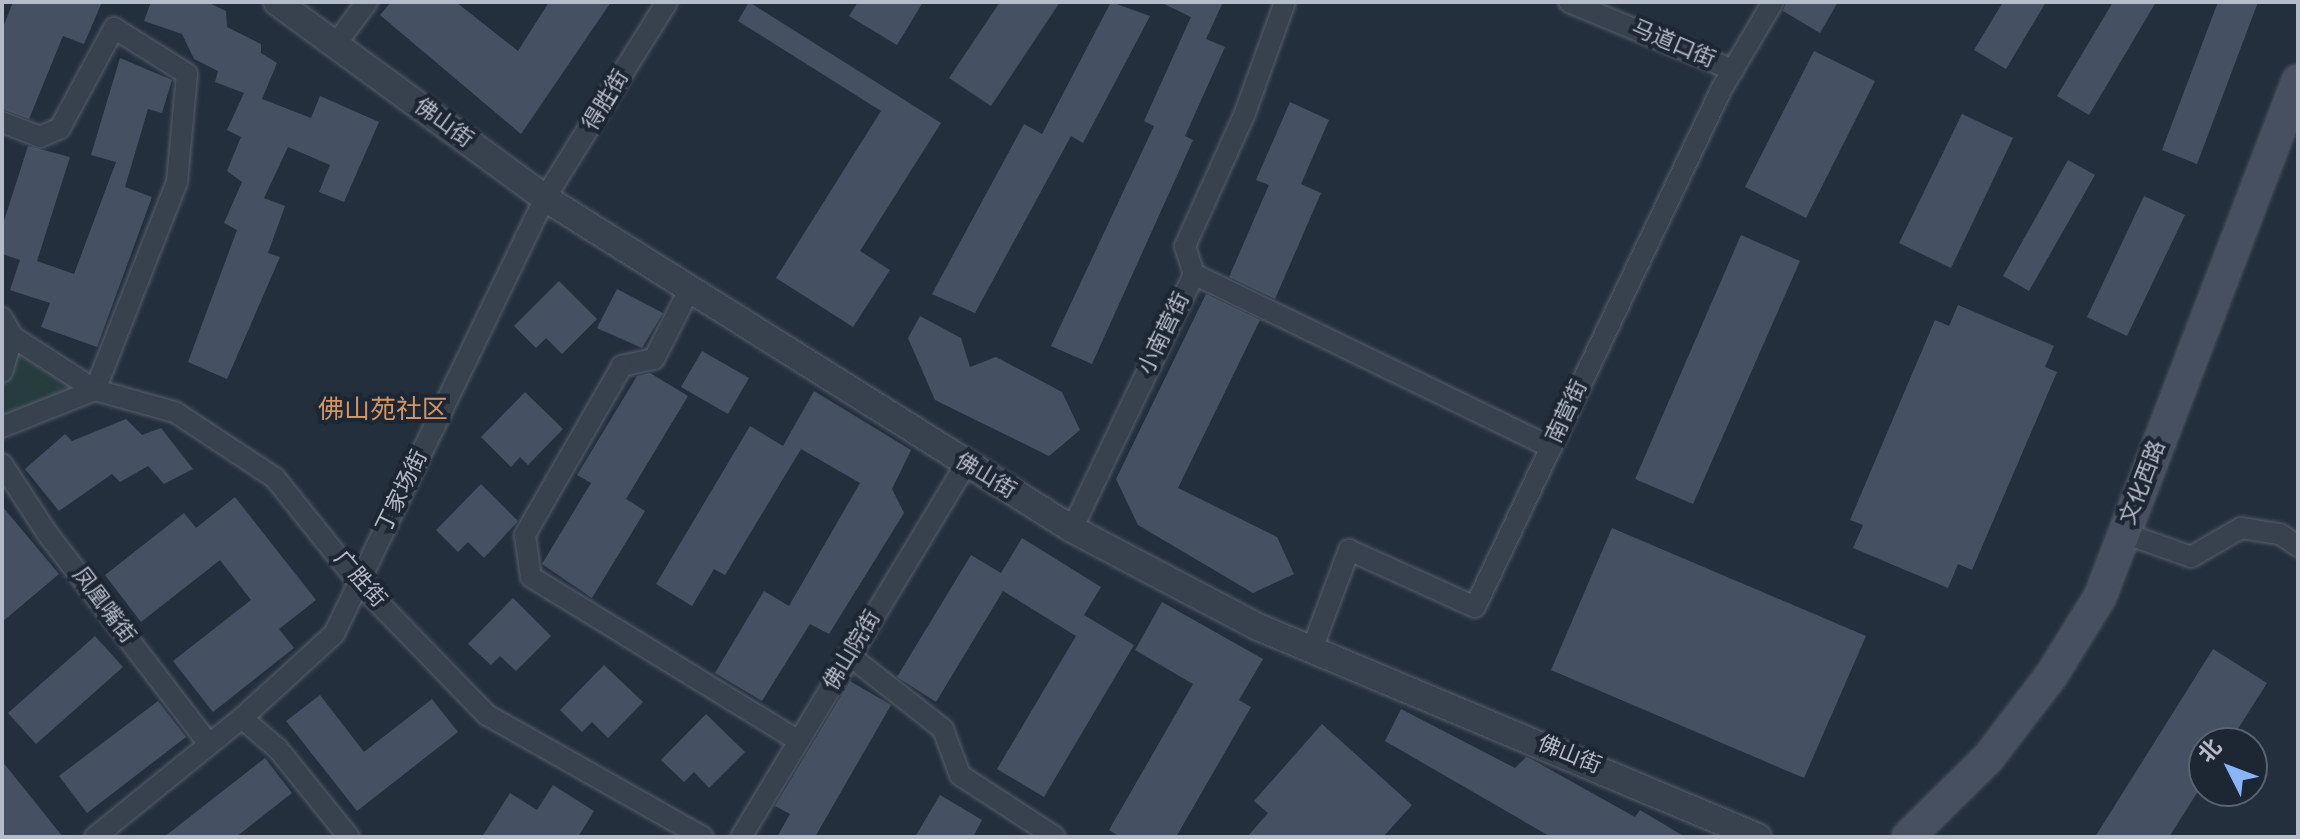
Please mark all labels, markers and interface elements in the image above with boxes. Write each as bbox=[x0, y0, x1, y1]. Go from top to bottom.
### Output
street label: 马道口街 bbox=[1627, 16, 1719, 74]
street label: 得胜街 bbox=[579, 66, 635, 136]
street label: 佛山街 bbox=[409, 94, 477, 154]
street label: 小南营街 bbox=[1134, 289, 1196, 379]
street label: 南营街 bbox=[1542, 377, 1594, 447]
district label: 佛山苑社区 bbox=[318, 396, 448, 428]
street label: 文化西路 bbox=[2116, 437, 2172, 529]
street label: 丁家场街 bbox=[372, 447, 434, 537]
street label: 佛山街 bbox=[950, 449, 1020, 505]
street label: 广胜街 bbox=[327, 546, 391, 614]
street label: 凤凰嘴街 bbox=[66, 563, 140, 649]
street label: 佛山院街 bbox=[819, 606, 887, 696]
north arrow bbox=[2188, 727, 2268, 807]
street label: 佛山街 bbox=[1533, 731, 1605, 781]
text: 北 bbox=[2194, 735, 2229, 769]

